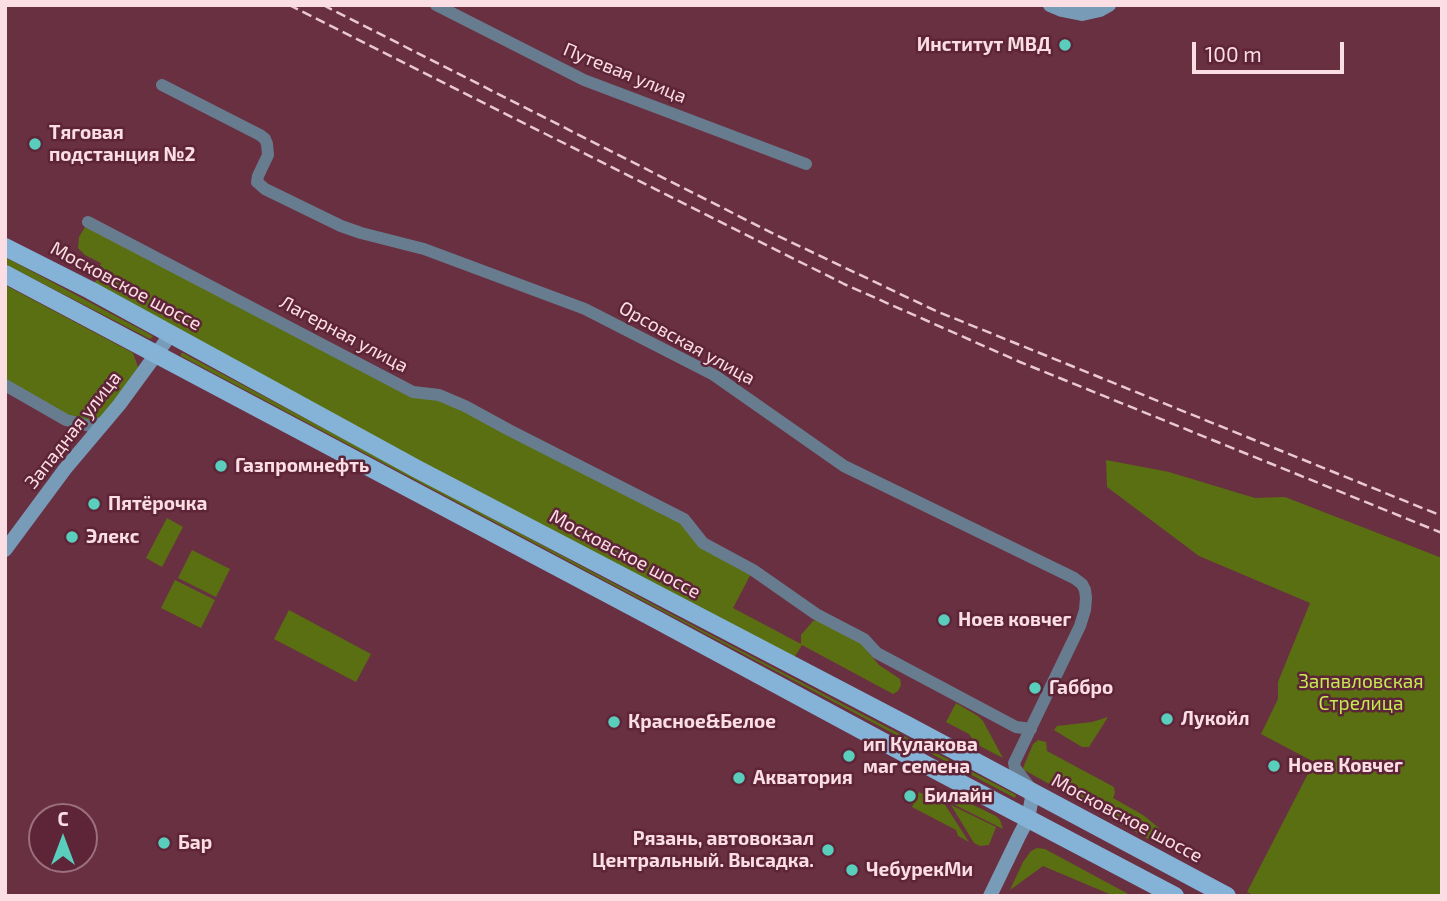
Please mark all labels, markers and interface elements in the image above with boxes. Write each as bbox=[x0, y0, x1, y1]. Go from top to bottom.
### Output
scale bar bbox=[1195, 28, 1347, 72]
place label: Институт МВД bbox=[917, 34, 1051, 56]
marker: Институт МВД bbox=[1057, 37, 1073, 53]
street label: Путевая улица bbox=[560, 38, 690, 108]
text: 100 m bbox=[1205, 41, 1262, 66]
place label: Тяговая подстанция №2 bbox=[49, 122, 196, 166]
marker: Тяговая подстанция №2 bbox=[27, 136, 43, 152]
street label: Московское шоссе bbox=[47, 237, 205, 335]
street label: Лагерная улица bbox=[276, 291, 412, 377]
street label: Орсовская улица bbox=[615, 296, 759, 390]
street label: Западная улица bbox=[20, 367, 126, 493]
place label: Газпромнефть bbox=[235, 455, 369, 477]
marker: Газпромнефть bbox=[213, 458, 229, 474]
place label: Пятёрочка bbox=[108, 493, 207, 515]
marker: Пятёрочка bbox=[86, 496, 102, 512]
street label: Московское шоссе bbox=[546, 505, 704, 603]
place label: Элекс bbox=[86, 526, 139, 548]
marker: Элекс bbox=[64, 529, 80, 545]
place label: Ноев ковчег bbox=[958, 609, 1071, 631]
marker: Ноев ковчег bbox=[936, 612, 952, 628]
park label: Запавловская Стрелица bbox=[1298, 671, 1424, 715]
place label: Габбро bbox=[1049, 677, 1113, 699]
marker: Габбро bbox=[1027, 680, 1043, 696]
place label: Лукойл bbox=[1181, 708, 1249, 730]
place label: Красное&Белое bbox=[628, 711, 776, 733]
marker: Лукойл bbox=[1159, 711, 1175, 727]
marker: Красное&Белое bbox=[606, 714, 622, 730]
place label: ип Кулакова маг семена bbox=[863, 734, 978, 778]
marker: ип Кулакова маг семена bbox=[841, 748, 857, 764]
place label: Ноев Ковчег bbox=[1288, 755, 1403, 777]
marker: Ноев Ковчег bbox=[1266, 758, 1282, 774]
place label: Акватория bbox=[753, 767, 853, 789]
street label: Московское шоссе bbox=[1048, 769, 1206, 867]
marker: Акватория bbox=[731, 770, 747, 786]
place label: Билайн bbox=[924, 785, 993, 807]
marker: Билайн bbox=[902, 788, 918, 804]
north arrow bbox=[28, 803, 98, 873]
text: С bbox=[57, 807, 69, 830]
place label: Рязань, автовокзал Центральный. Высадка. bbox=[592, 828, 814, 872]
place label: Бар bbox=[178, 832, 212, 854]
marker: Бар bbox=[156, 835, 172, 851]
marker: Рязань, автовокзал Центральный. Высадка. bbox=[820, 842, 836, 858]
place label: ЧебурекМи bbox=[866, 859, 973, 881]
marker: ЧебурекМи bbox=[844, 862, 860, 878]

